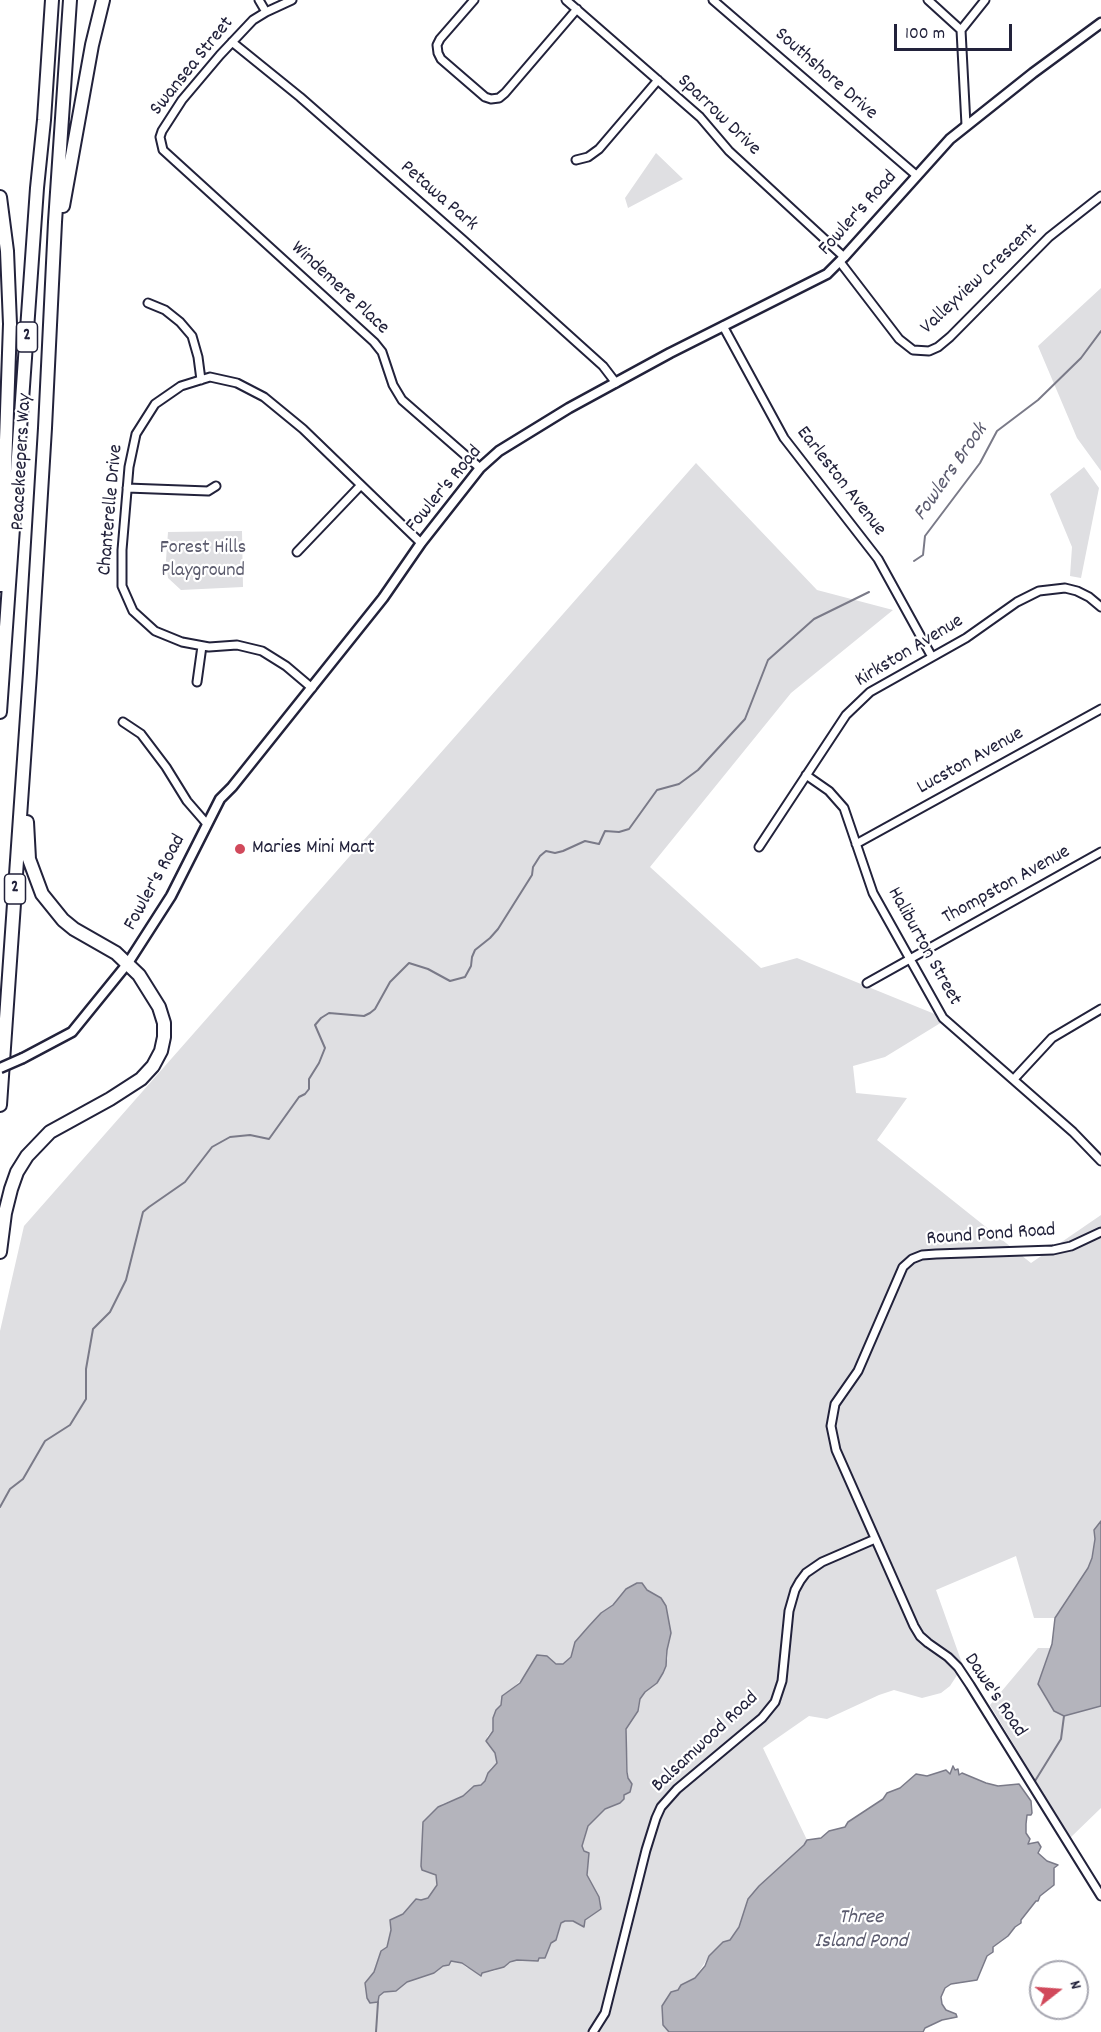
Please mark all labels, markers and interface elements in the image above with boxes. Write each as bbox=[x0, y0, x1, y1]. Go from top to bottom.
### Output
scale bar bbox=[897, 12, 1016, 50]
street label: Swansea Street bbox=[146, 13, 240, 121]
text: 100 m bbox=[905, 22, 945, 47]
street label: Southshore Drive bbox=[769, 24, 881, 126]
street label: Sparrow Drive bbox=[671, 70, 765, 162]
street label: Petawa Park bbox=[394, 157, 482, 237]
street label: Fowler's Road bbox=[815, 167, 903, 261]
street label: Valleyview Crescent bbox=[916, 220, 1044, 340]
street label: Windemere Place bbox=[285, 237, 393, 341]
road number: 2 bbox=[16, 322, 38, 352]
street label: Peacekeepers Way bbox=[7, 393, 39, 531]
water label: Fowlers Brook bbox=[909, 420, 995, 526]
street label: Earleston Avenue bbox=[790, 422, 890, 542]
street label: Fowler's Road bbox=[402, 442, 488, 538]
street label: Chanterelle Drive bbox=[94, 443, 130, 577]
park label: Forest Hills Playground bbox=[160, 537, 246, 584]
street label: Kirkston Avenue bbox=[852, 610, 968, 694]
street label: Lucston Avenue bbox=[914, 723, 1028, 801]
street label: Fowler's Road bbox=[120, 831, 192, 935]
place label: Maries Mini Mart bbox=[252, 837, 375, 861]
street label: Thompston Avenue bbox=[939, 841, 1075, 931]
marker: Maries Mini Mart bbox=[233, 842, 247, 856]
road number: 2 bbox=[4, 874, 26, 904]
street label: Haliburton Street bbox=[881, 884, 965, 1010]
street label: Round Pond Road bbox=[926, 1220, 1056, 1252]
street label: Dawe's Road bbox=[957, 1650, 1031, 1742]
street label: Balsamwood Road bbox=[648, 1687, 764, 1799]
water label: Three Island Pond bbox=[815, 1906, 907, 1956]
north arrow bbox=[1029, 1960, 1089, 2020]
text: N bbox=[1063, 1978, 1087, 1992]

